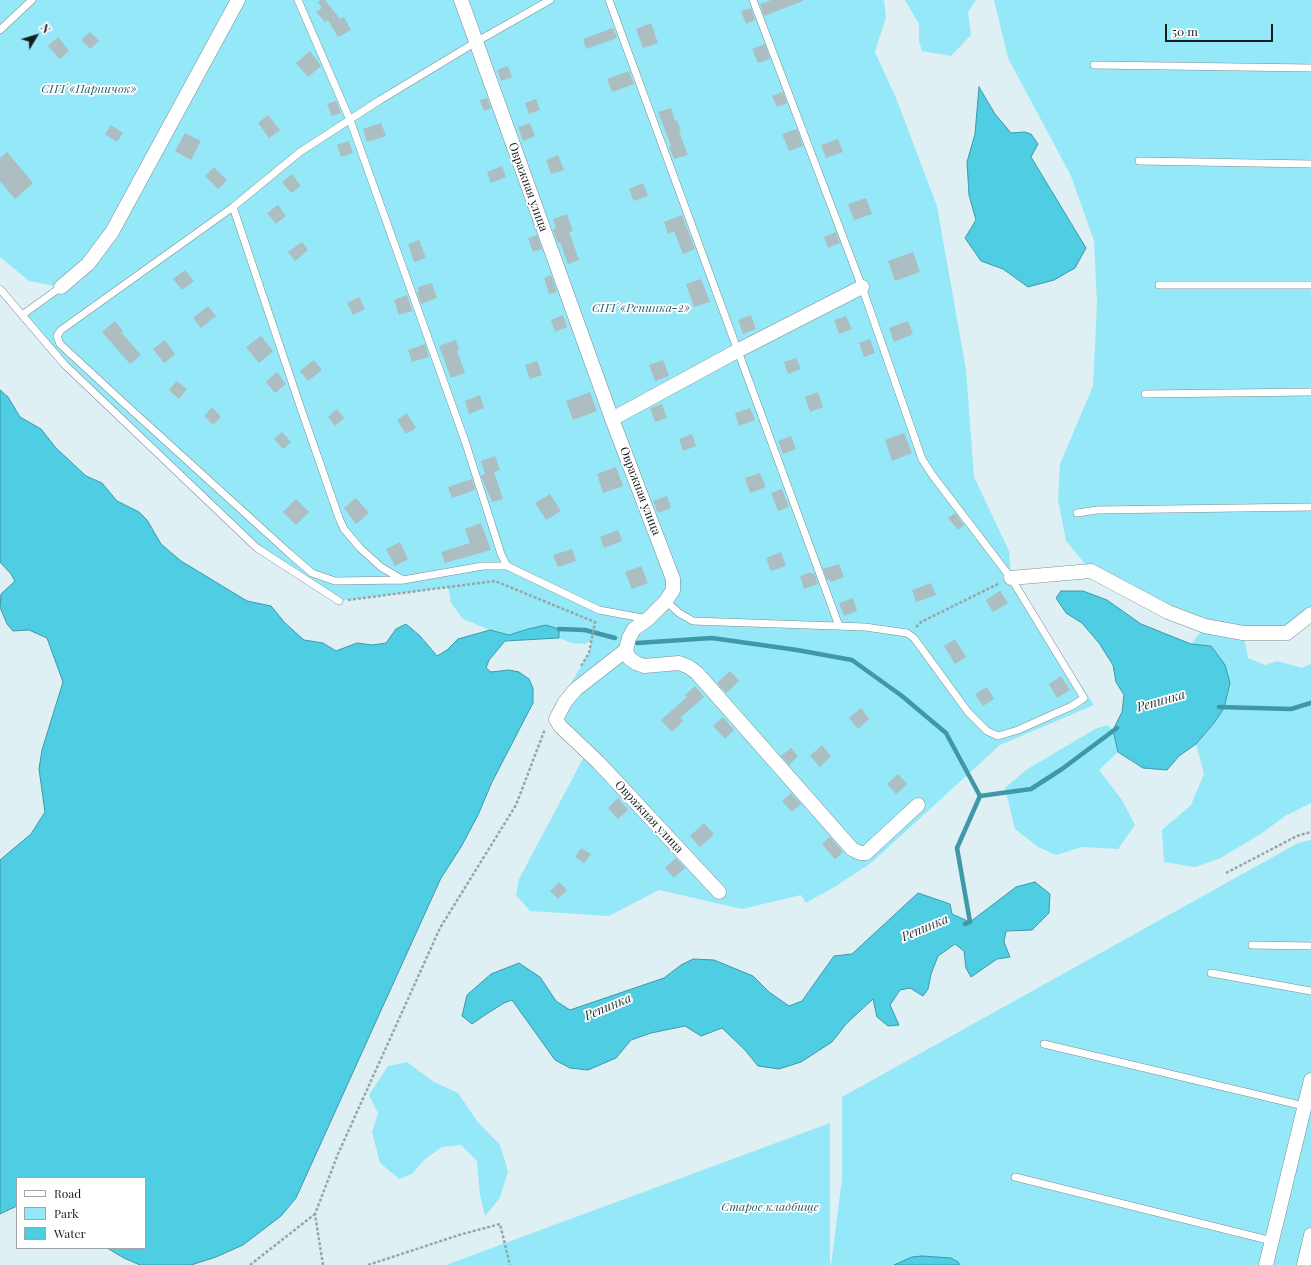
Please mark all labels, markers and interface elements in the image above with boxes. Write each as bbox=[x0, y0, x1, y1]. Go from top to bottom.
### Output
north arrow bbox=[16, 16, 56, 56]
scale bar bbox=[1167, 16, 1275, 42]
text: N bbox=[37, 21, 54, 36]
text: 50 m bbox=[1172, 23, 1198, 39]
park label: СНТ «Парничок» bbox=[41, 82, 137, 96]
street label: Овражная улица bbox=[505, 141, 551, 233]
park label: СНТ «Репинка-2» bbox=[592, 301, 690, 315]
street label: Овражная улица bbox=[617, 445, 663, 537]
water label: Репинка bbox=[1135, 687, 1187, 715]
street label: Овражная улица bbox=[612, 778, 686, 856]
water label: Репинка bbox=[899, 911, 951, 945]
water label: Репинка bbox=[582, 990, 634, 1024]
legend bbox=[16, 1177, 146, 1249]
text: Road bbox=[54, 1185, 81, 1201]
park label: Старое кладбище bbox=[721, 1200, 819, 1214]
text: Park bbox=[54, 1205, 79, 1221]
text: Water bbox=[54, 1225, 86, 1241]

